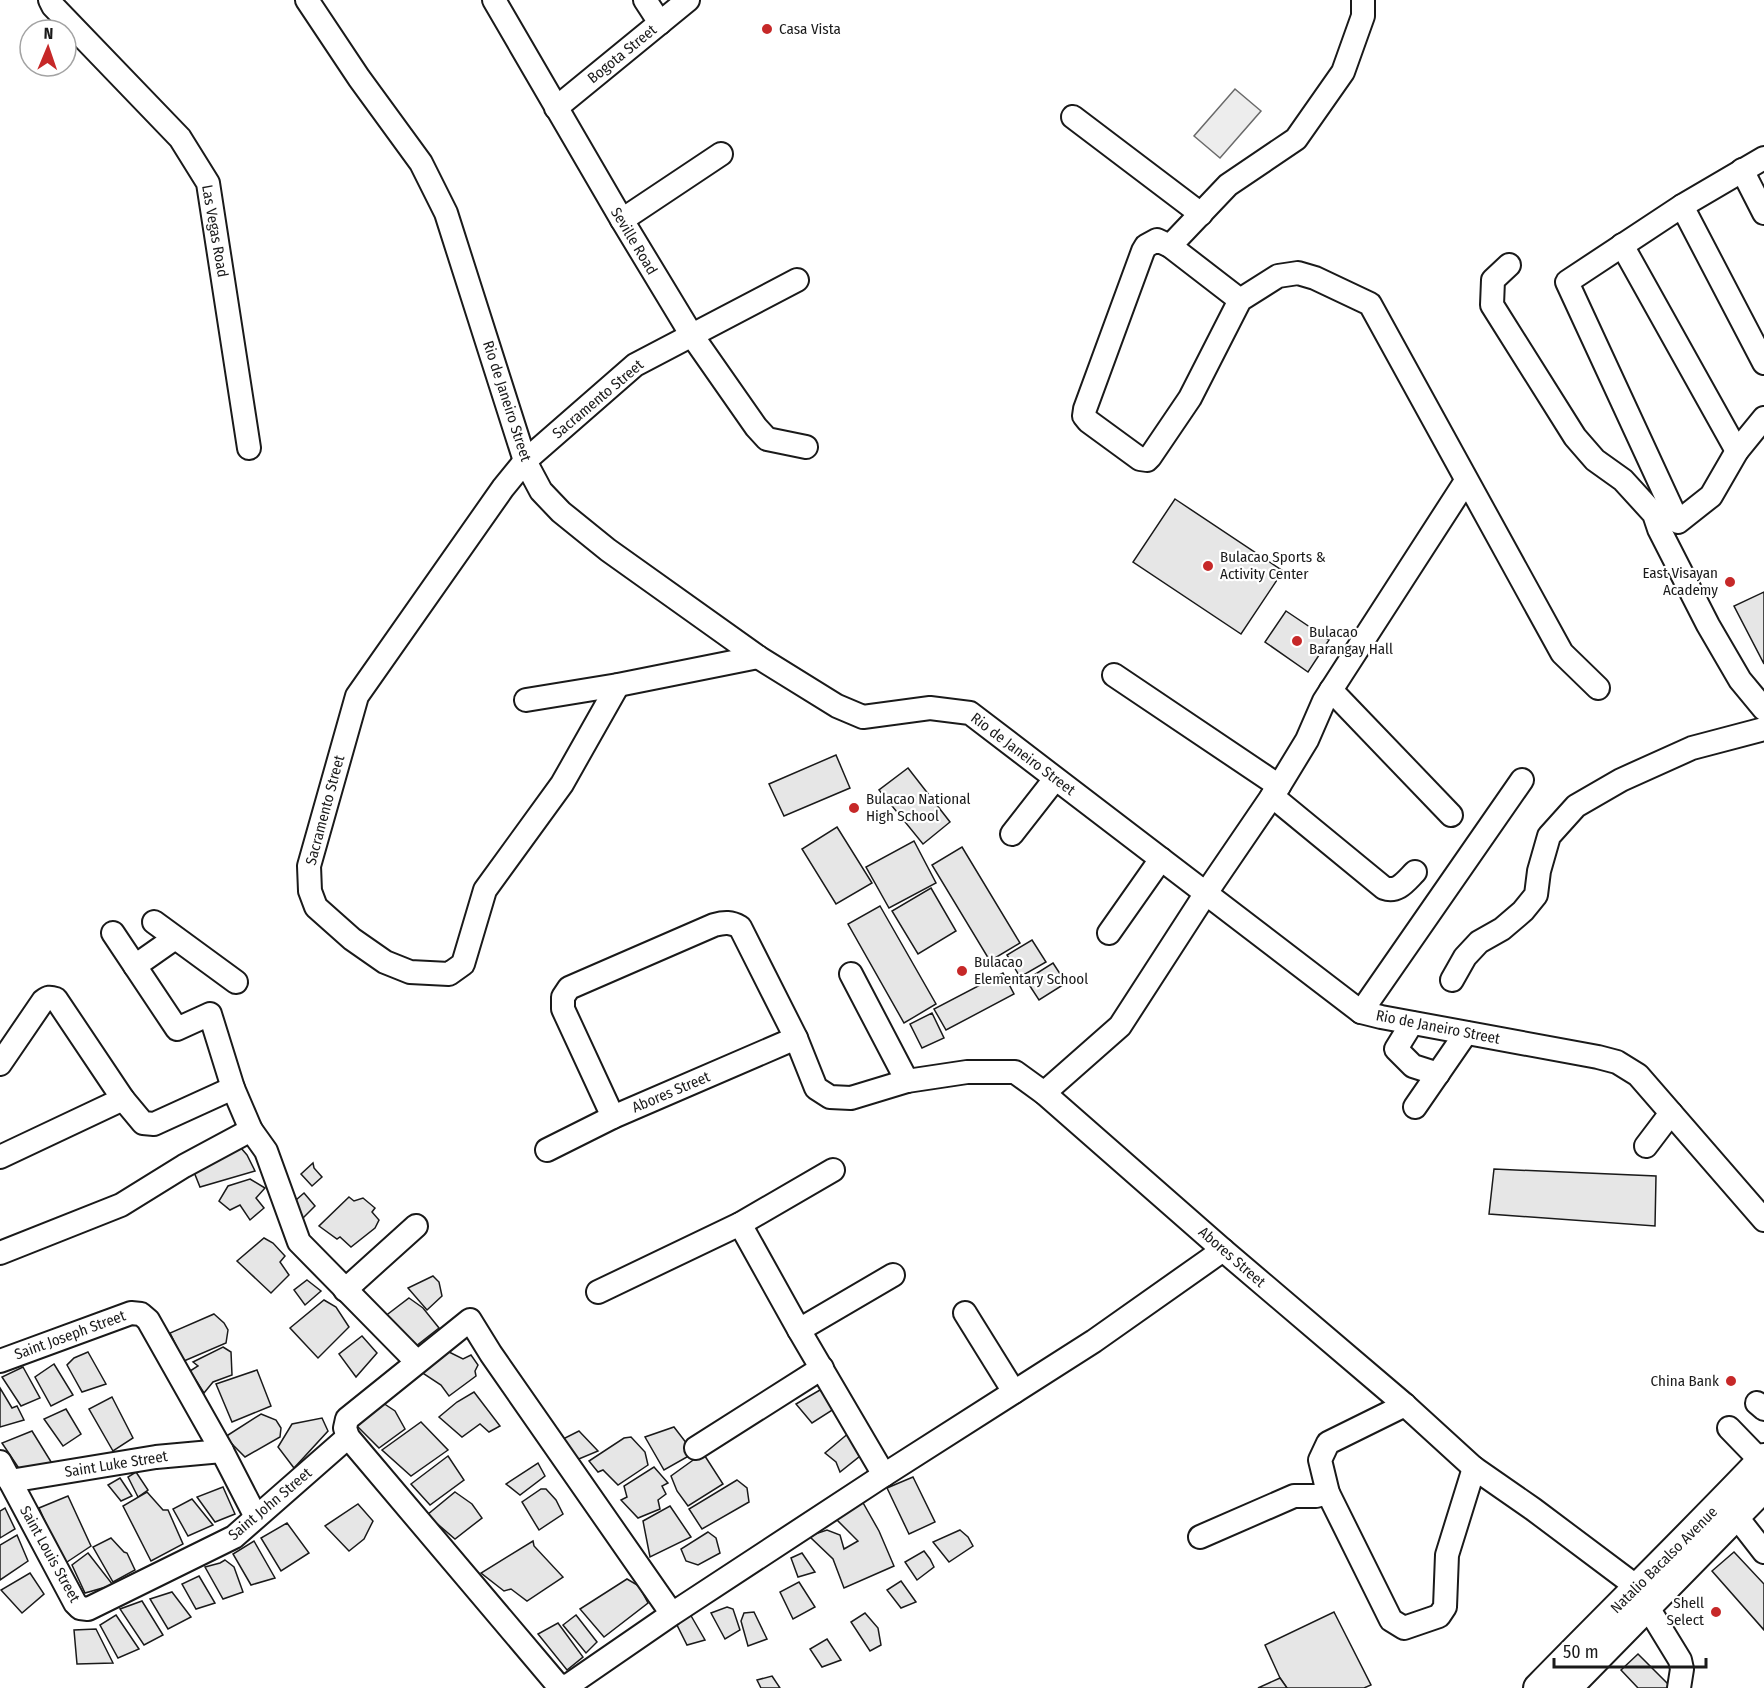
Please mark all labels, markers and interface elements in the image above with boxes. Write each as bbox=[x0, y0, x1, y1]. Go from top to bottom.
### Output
north arrow bbox=[18, 18, 78, 78]
place label: Casa Vista bbox=[779, 20, 841, 38]
street label: Bogota Street bbox=[584, 21, 660, 87]
marker: Casa Vista bbox=[760, 22, 774, 36]
text: N bbox=[43, 24, 54, 43]
street label: Las Vegas Road bbox=[198, 183, 232, 279]
street label: Seville Road bbox=[607, 204, 661, 278]
street label: Rio de Janeiro Street bbox=[479, 338, 535, 464]
street label: Sacramento Street bbox=[549, 356, 647, 442]
place label: Bulacao Sports & Activity Center bbox=[1220, 548, 1326, 583]
marker: Bulacao Sports & Activity Center bbox=[1201, 559, 1215, 573]
place label: East Visayan Academy bbox=[1642, 564, 1718, 599]
marker: East Visayan Academy bbox=[1723, 575, 1737, 589]
place label: Bulacao Barangay Hall bbox=[1309, 623, 1393, 658]
marker: Bulacao Barangay Hall bbox=[1290, 634, 1304, 648]
street label: Rio de Janeiro Street bbox=[967, 709, 1079, 799]
street label: Sacramento Street bbox=[302, 753, 348, 867]
place label: Bulacao National High School bbox=[866, 790, 970, 825]
marker: Bulacao National High School bbox=[847, 801, 861, 815]
place label: Bulacao Elementary School bbox=[974, 953, 1088, 988]
marker: Bulacao Elementary School bbox=[955, 964, 969, 978]
street label: Rio de Janeiro Street bbox=[1374, 1006, 1502, 1048]
street label: Abores Street bbox=[629, 1068, 713, 1116]
street label: Abores Street bbox=[1195, 1223, 1269, 1291]
street label: Saint Joseph Street bbox=[12, 1307, 128, 1363]
place label: China Bank bbox=[1651, 1372, 1719, 1390]
marker: China Bank bbox=[1724, 1374, 1738, 1388]
street label: Saint Luke Street bbox=[63, 1447, 169, 1481]
street label: Saint John Street bbox=[225, 1464, 315, 1544]
street label: Saint Louis Street bbox=[16, 1503, 84, 1605]
street label: Natalio Bacalso Avenue bbox=[1607, 1503, 1721, 1617]
place label: Shell Select bbox=[1667, 1594, 1704, 1629]
marker: Shell Select bbox=[1709, 1605, 1723, 1619]
scale bar bbox=[1554, 1631, 1706, 1669]
text: 50 m bbox=[1563, 1641, 1599, 1663]

